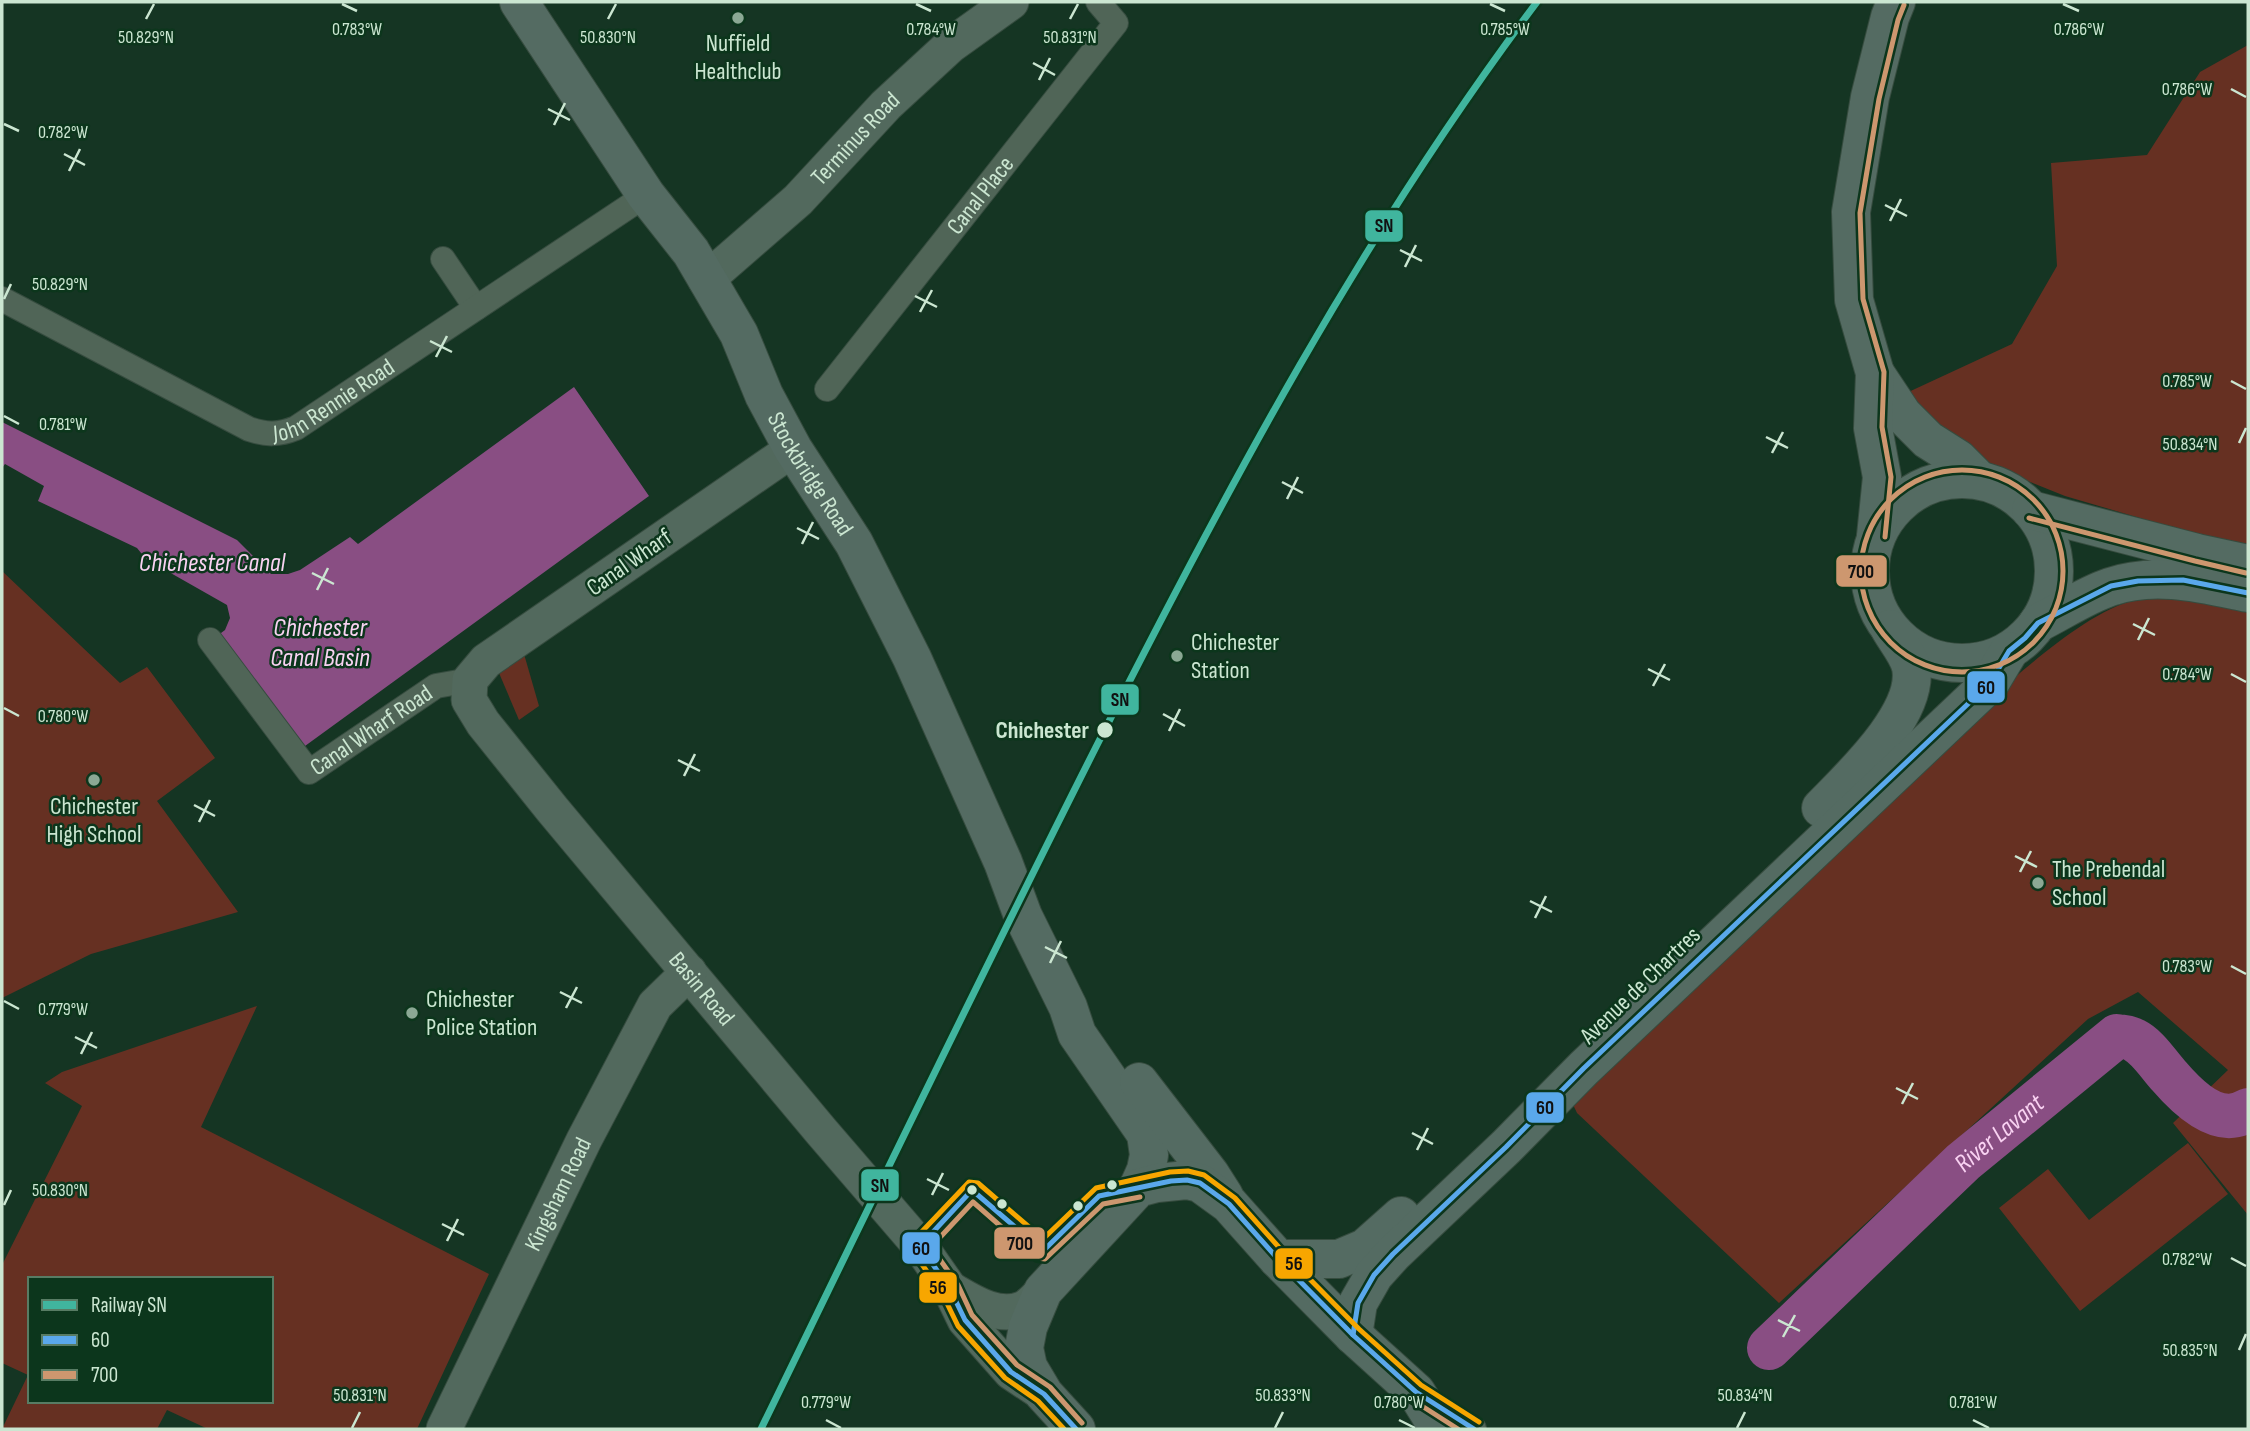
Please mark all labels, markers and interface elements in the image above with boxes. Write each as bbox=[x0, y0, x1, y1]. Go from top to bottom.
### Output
marker: Nuffield Healthclub bbox=[730, 10, 746, 26]
text: 0.783°W bbox=[332, 19, 382, 40]
text: 0.784°W bbox=[906, 19, 956, 40]
text: 0.785°W bbox=[1480, 19, 1530, 40]
text: 0.786°W bbox=[2054, 19, 2104, 40]
text: 50.829°N bbox=[118, 27, 174, 48]
text: 50.830°N bbox=[580, 27, 636, 48]
text: 50.831°N bbox=[1043, 27, 1097, 48]
place label: Nuffield Healthclub bbox=[694, 29, 782, 86]
text: 0.786°W bbox=[2162, 79, 2212, 100]
street label: Terminus Road bbox=[805, 86, 906, 192]
text: 0.782°W bbox=[38, 122, 88, 143]
street label: Canal Place bbox=[941, 151, 1020, 240]
line badge: SN bbox=[1364, 209, 1404, 243]
text: SN bbox=[1375, 215, 1393, 238]
text: 50.829°N bbox=[32, 274, 88, 295]
street label: John Rennie Road bbox=[271, 353, 400, 448]
text: 0.785°W bbox=[2162, 371, 2212, 392]
street label: Stockbridge Road bbox=[761, 407, 859, 541]
text: 0.781°W bbox=[39, 414, 87, 435]
text: 50.834°N bbox=[2163, 434, 2217, 455]
street label: Canal Wharf bbox=[581, 522, 678, 602]
water label: Chichester Canal bbox=[139, 548, 286, 579]
line badge: 700 bbox=[1835, 554, 1888, 588]
text: 700 bbox=[1848, 561, 1874, 584]
water label: Chichester Canal Basin bbox=[270, 613, 370, 674]
place label: Chichester Station bbox=[1191, 628, 1279, 685]
marker: Chichester Station bbox=[1169, 648, 1185, 664]
text: 0.784°W bbox=[2162, 664, 2212, 685]
line badge: 60 bbox=[1966, 670, 2006, 704]
text: 60 bbox=[1977, 677, 1995, 700]
street label: Canal Wharf Road bbox=[305, 679, 438, 782]
line badge: SN bbox=[1100, 683, 1140, 716]
text: SN bbox=[1111, 689, 1129, 712]
text: 0.780°W bbox=[38, 706, 88, 727]
place label: Chichester bbox=[995, 716, 1090, 745]
marker: Chichester bbox=[1095, 720, 1115, 740]
marker: Chichester High School bbox=[86, 772, 102, 788]
place label: Chichester High School bbox=[47, 792, 141, 849]
place label: The Prebendal School bbox=[2052, 855, 2165, 912]
marker: The Prebendal School bbox=[2030, 875, 2046, 891]
street label: Avenue de Chartres bbox=[1573, 921, 1707, 1051]
street label: Basin Road bbox=[662, 946, 741, 1032]
text: 0.783°W bbox=[2162, 956, 2212, 977]
place label: Chichester Police Station bbox=[426, 985, 537, 1042]
text: 0.779°W bbox=[38, 999, 88, 1020]
marker: Chichester Police Station bbox=[404, 1005, 420, 1021]
water label: River Lavant bbox=[1948, 1087, 2052, 1179]
line badge: 60 bbox=[1525, 1091, 1565, 1124]
text: 60 bbox=[1536, 1097, 1554, 1120]
street label: Kingsham Road bbox=[518, 1133, 598, 1256]
line badge: SN bbox=[860, 1168, 900, 1202]
text: SN bbox=[871, 1175, 889, 1198]
unlabelled marker bbox=[1105, 1178, 1119, 1192]
text: 50.830°N bbox=[32, 1180, 88, 1201]
unlabelled marker bbox=[965, 1183, 979, 1197]
unlabelled marker bbox=[995, 1197, 1009, 1211]
unlabelled marker bbox=[1071, 1199, 1085, 1213]
line badge: 700 bbox=[993, 1226, 1046, 1260]
line badge: 60 bbox=[901, 1231, 941, 1265]
text: 700 bbox=[1007, 1233, 1033, 1256]
text: 60 bbox=[912, 1238, 930, 1261]
line badge: 56 bbox=[1274, 1247, 1314, 1280]
text: 0.782°W bbox=[2162, 1249, 2212, 1270]
text: 56 bbox=[1285, 1253, 1303, 1276]
line badge: 56 bbox=[918, 1271, 958, 1304]
legend bbox=[28, 1277, 273, 1403]
text: 56 bbox=[929, 1277, 947, 1300]
text: Railway SN bbox=[91, 1293, 167, 1318]
text: 60 bbox=[91, 1328, 110, 1353]
text: 50.835°N bbox=[2162, 1340, 2218, 1361]
text: 700 bbox=[91, 1363, 118, 1388]
text: 50.831°N bbox=[333, 1385, 387, 1406]
text: 50.833°N bbox=[1255, 1385, 1311, 1406]
text: 50.834°N bbox=[1718, 1385, 1772, 1406]
text: 0.779°W bbox=[801, 1392, 851, 1413]
text: 0.780°W bbox=[1374, 1392, 1424, 1413]
text: 0.781°W bbox=[1949, 1392, 1997, 1413]

